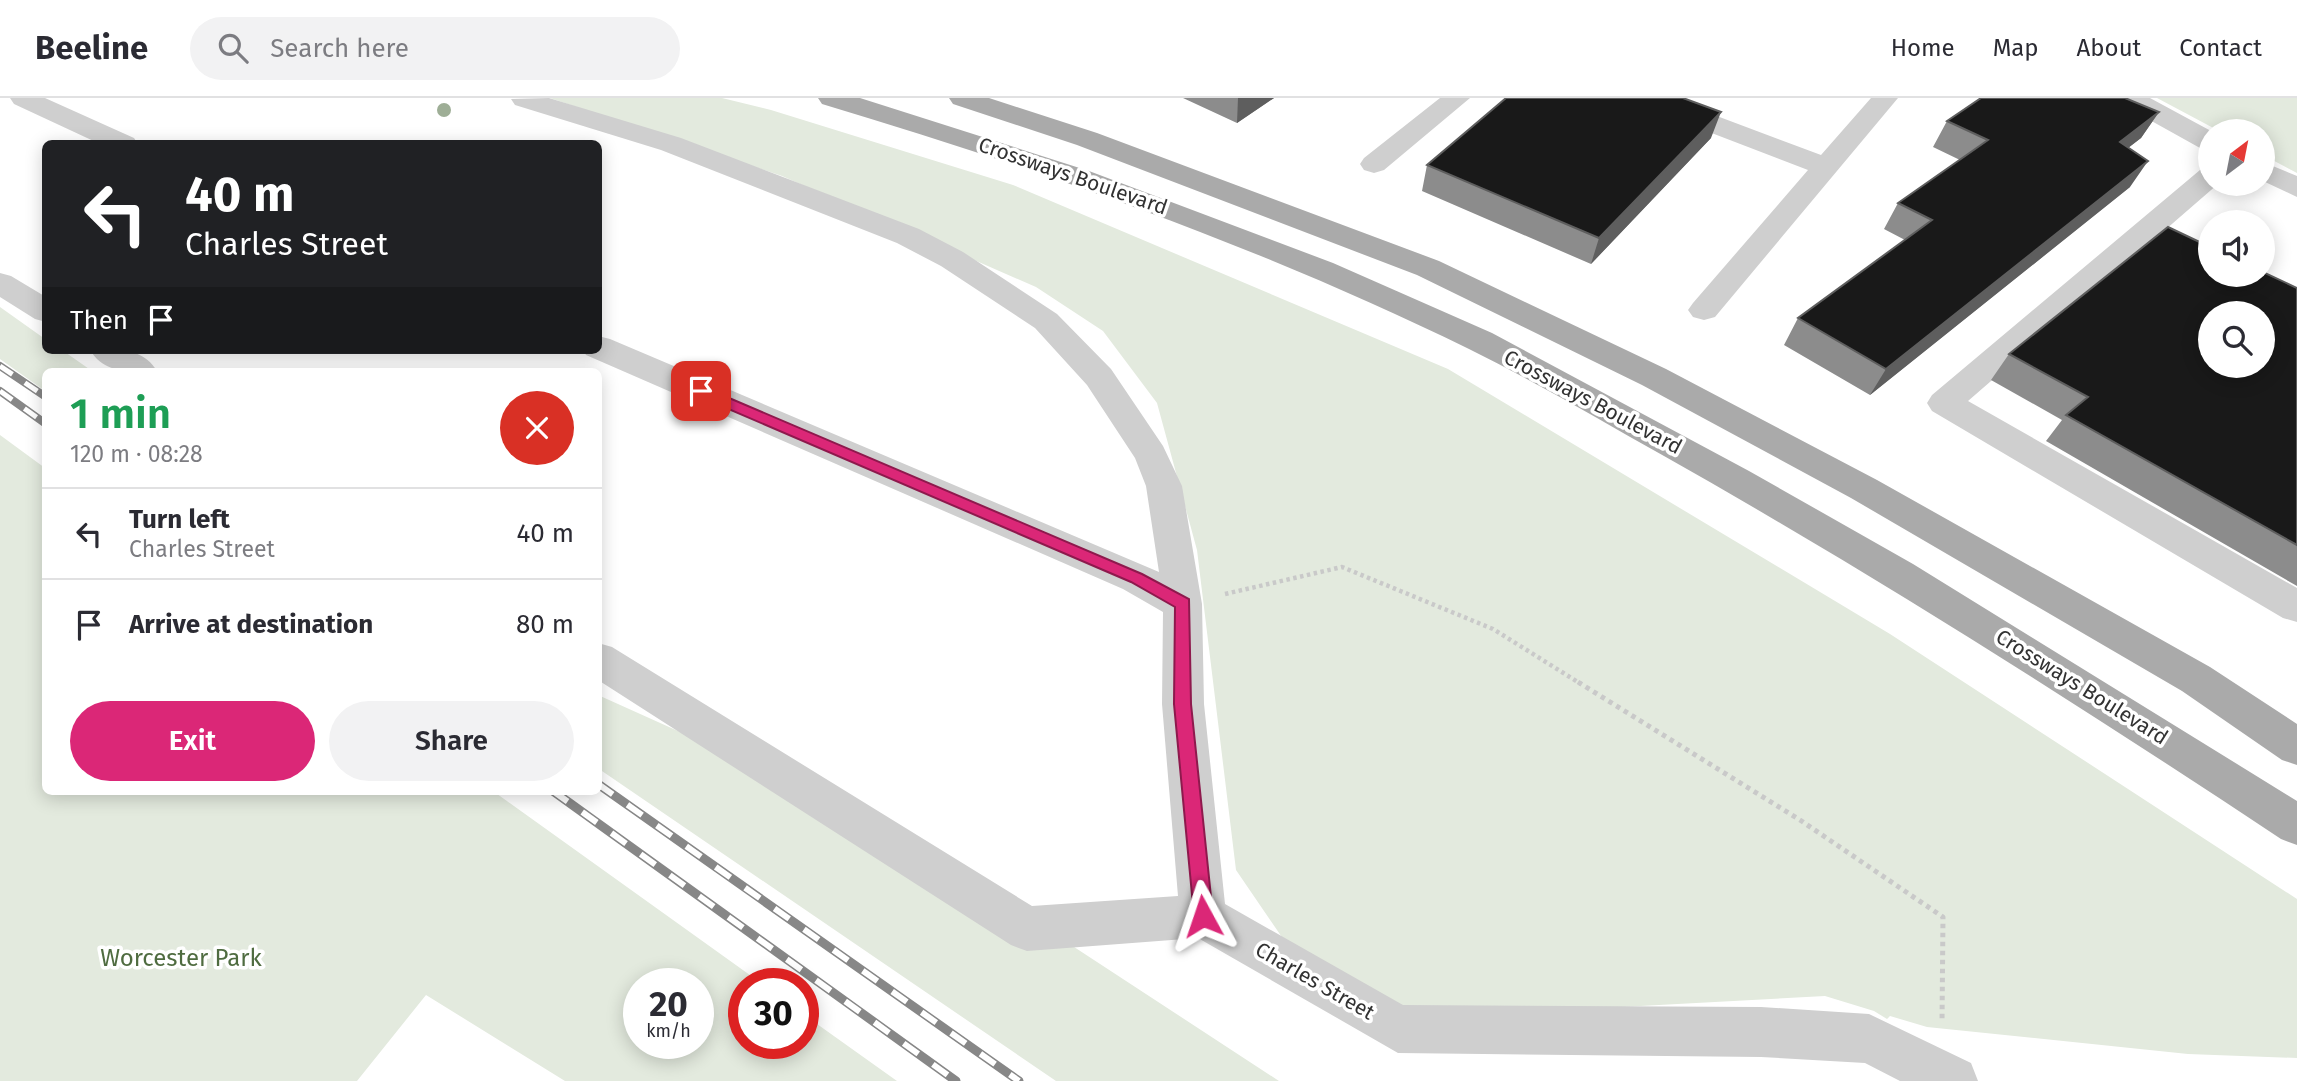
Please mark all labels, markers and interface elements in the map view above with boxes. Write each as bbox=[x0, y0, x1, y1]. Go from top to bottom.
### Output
search box bbox=[190, 17, 680, 80]
text: Beeline bbox=[35, 28, 148, 68]
icon: search bbox=[214, 29, 252, 67]
text: Search here bbox=[270, 33, 409, 64]
text: Home bbox=[1891, 34, 1955, 62]
text: Map bbox=[1993, 34, 2039, 62]
text: About bbox=[2077, 34, 2141, 62]
text: Contact bbox=[2179, 34, 2262, 62]
north arrow bbox=[2198, 119, 2275, 196]
map controls bbox=[2198, 119, 2275, 378]
street label: Crossways Boulevard bbox=[975, 131, 1171, 221]
text: 40 m bbox=[185, 165, 294, 224]
icon: left bbox=[70, 168, 161, 259]
button: sound bbox=[2198, 210, 2275, 287]
text: Charles Street bbox=[185, 225, 388, 263]
icon: arrive bbox=[142, 301, 180, 339]
button: search bbox=[2198, 301, 2275, 378]
text: Then bbox=[70, 305, 128, 336]
street label: Crossways Boulevard bbox=[1499, 344, 1687, 460]
pin bbox=[671, 361, 731, 421]
icon: arrive bbox=[682, 372, 720, 410]
text: 1 min bbox=[70, 389, 171, 439]
button: close bbox=[500, 391, 574, 465]
text: 120 m · 08:28 bbox=[70, 440, 203, 468]
text: Turn left bbox=[129, 504, 230, 535]
icon: left bbox=[70, 515, 108, 553]
text: 40 m bbox=[516, 518, 574, 549]
text: Charles Street bbox=[129, 535, 275, 563]
icon: arrive bbox=[70, 606, 108, 644]
text: Arrive at destination bbox=[129, 609, 373, 640]
text: 80 m bbox=[516, 609, 574, 640]
street label: Crossways Boulevard bbox=[1991, 624, 2173, 750]
button: Exit bbox=[70, 701, 315, 781]
button: Share bbox=[329, 701, 574, 781]
position arrow bbox=[1166, 879, 1240, 953]
street label: Charles Street bbox=[1251, 936, 1380, 1026]
park label: Worcester Park bbox=[100, 944, 263, 972]
speed limit sign: 30 bbox=[728, 968, 819, 1059]
text: 20 bbox=[649, 983, 688, 1025]
text: km/h bbox=[646, 1020, 691, 1042]

